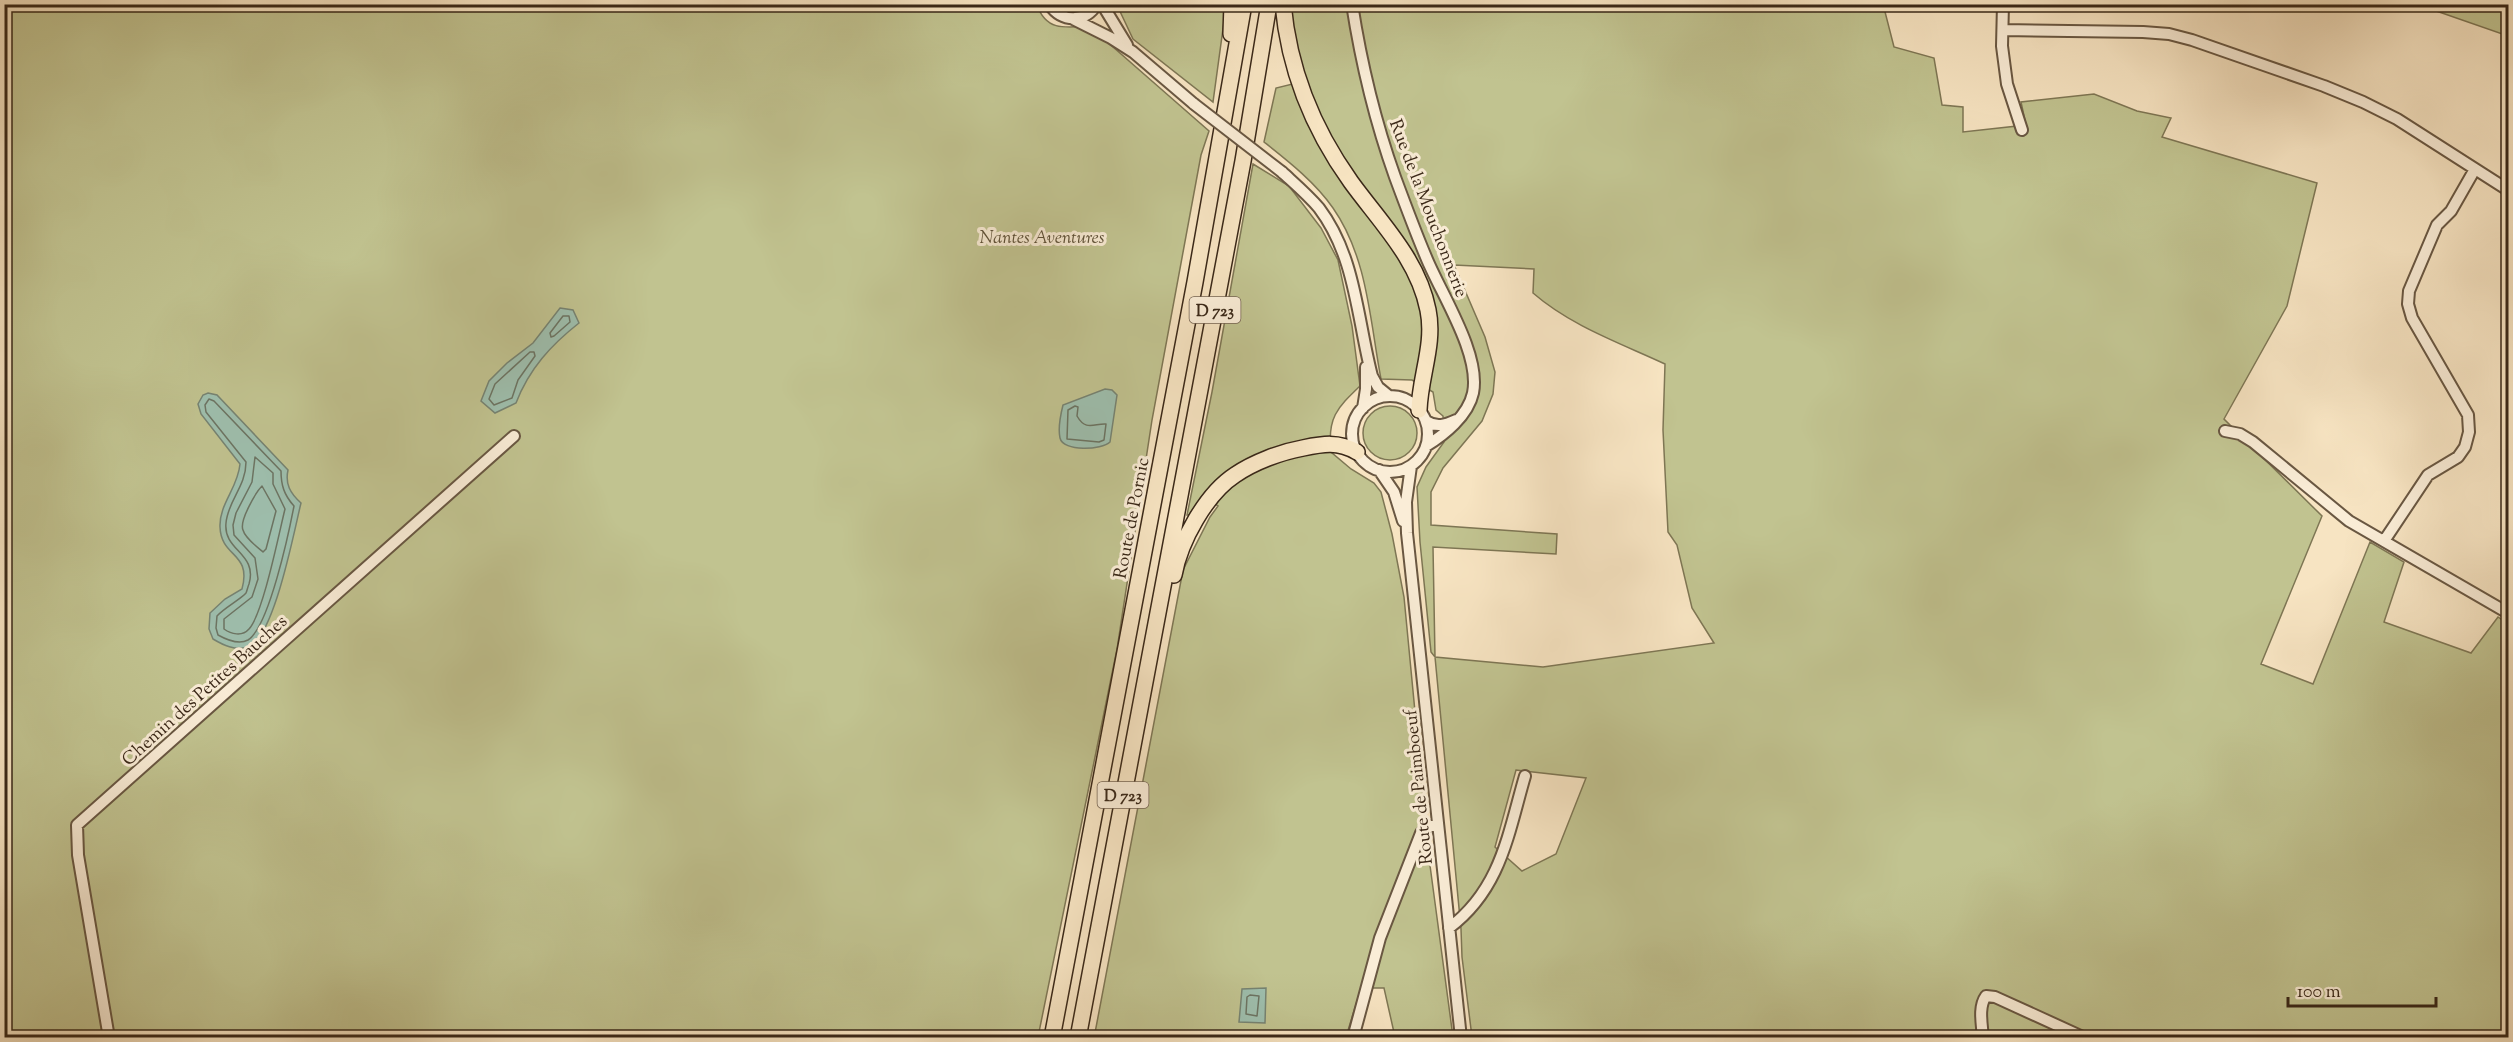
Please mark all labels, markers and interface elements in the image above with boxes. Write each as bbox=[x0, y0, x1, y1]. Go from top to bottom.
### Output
street label: Rue de la Mouchonnerie bbox=[1381, 116, 1473, 301]
park label: Nantes Aventures bbox=[980, 226, 1104, 252]
road number: D 723 bbox=[1190, 297, 1240, 323]
street label: Route de Pornic bbox=[1108, 456, 1157, 581]
street label: Chemin des Petites Bauches bbox=[117, 610, 294, 773]
street label: Route de Paimboeuf bbox=[1399, 707, 1441, 866]
road number: D 723 bbox=[1098, 782, 1148, 808]
scale bar bbox=[2288, 970, 2436, 1008]
text: 100 m bbox=[2297, 980, 2341, 1006]

